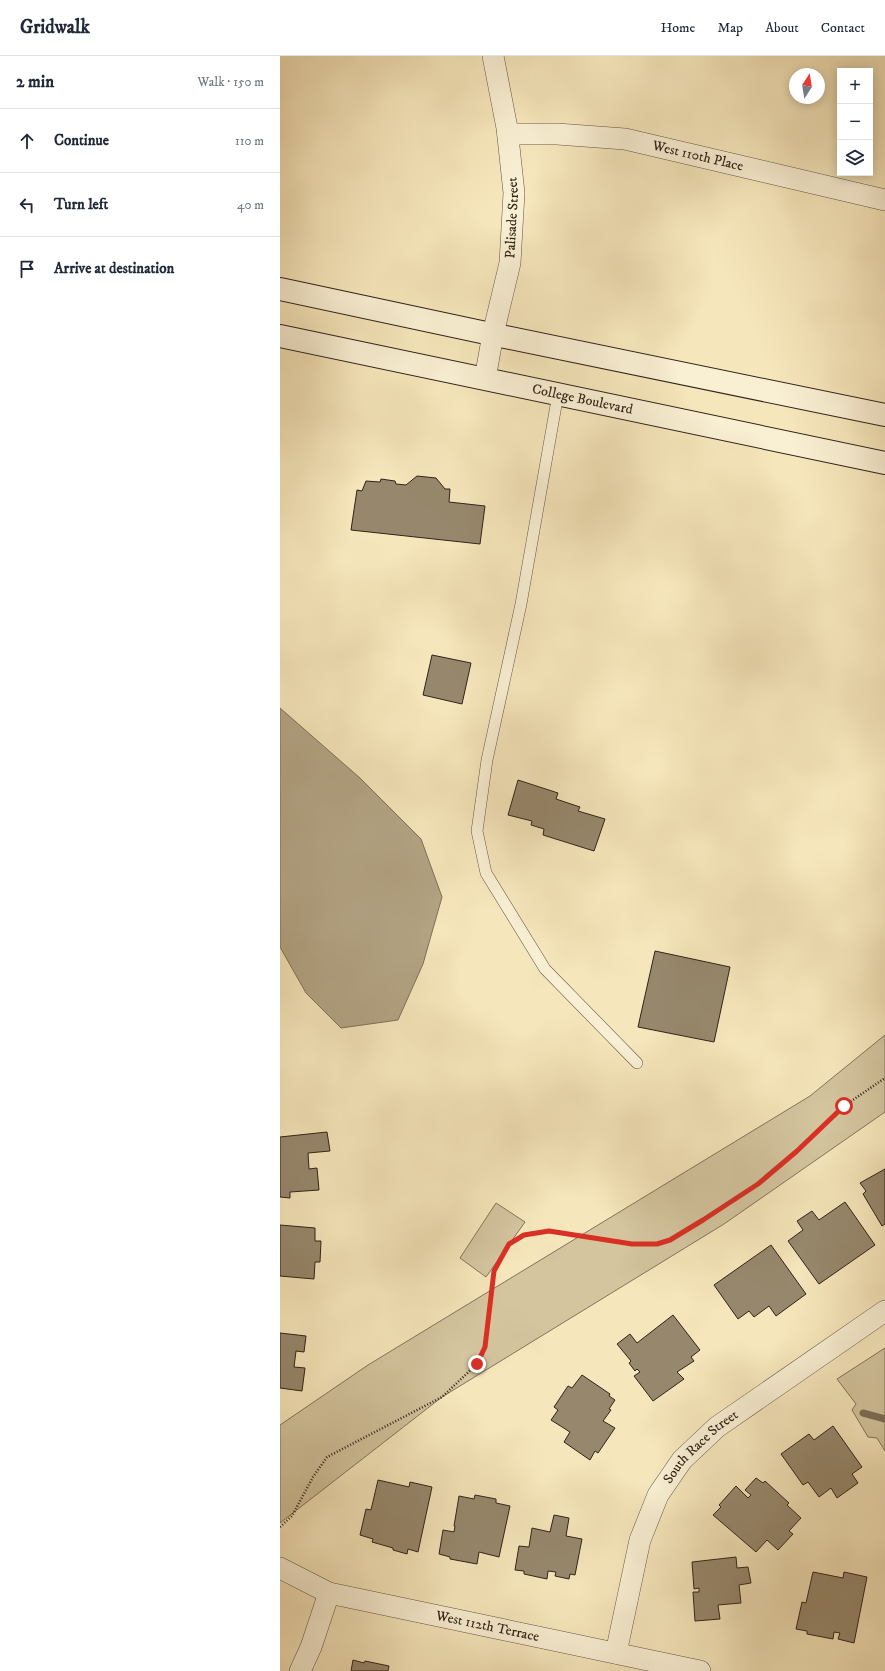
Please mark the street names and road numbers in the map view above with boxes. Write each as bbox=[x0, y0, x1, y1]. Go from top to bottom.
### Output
street label: West 110th Place bbox=[650, 136, 745, 176]
street label: Palisade Street bbox=[501, 176, 523, 259]
street label: College Boulevard bbox=[530, 380, 634, 419]
street label: South Race Street bbox=[659, 1406, 742, 1487]
street label: West 112th Terrace bbox=[433, 1606, 541, 1646]

